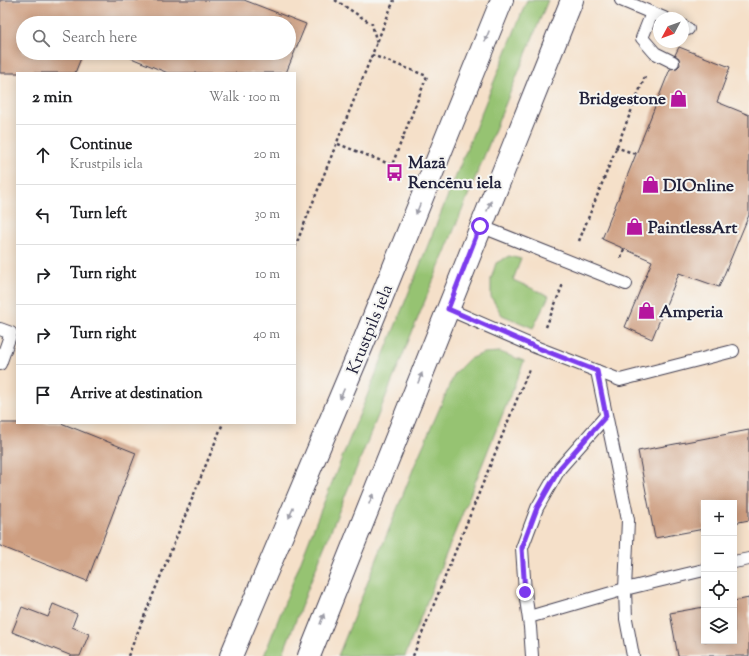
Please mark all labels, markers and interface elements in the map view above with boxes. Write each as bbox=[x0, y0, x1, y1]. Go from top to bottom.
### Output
north arrow bbox=[653, 12, 689, 48]
search box bbox=[16, 16, 296, 60]
icon: search bbox=[30, 27, 52, 49]
text: Search here bbox=[62, 28, 137, 49]
one-way arrow bbox=[484, 31, 490, 43]
text: 2 min bbox=[32, 86, 73, 110]
place label: Bridgestone bbox=[579, 88, 666, 112]
shop icon: Bridgestone bbox=[669, 88, 689, 108]
text: Walk · 100 m bbox=[209, 89, 280, 107]
text: Continue bbox=[70, 135, 132, 156]
icon: ahead bbox=[32, 144, 54, 166]
text: 20 m bbox=[254, 146, 280, 164]
place label: Mazā Rencēnu iela bbox=[408, 152, 502, 196]
text: Krustpils iela bbox=[70, 156, 143, 174]
bus stop icon: Mazā Rencēnu iela bbox=[385, 162, 405, 182]
shop icon: DIOnline bbox=[640, 175, 660, 195]
place label: DIOnline bbox=[663, 175, 734, 199]
one-way arrow bbox=[486, 199, 492, 211]
one-way arrow bbox=[414, 203, 420, 215]
icon: left bbox=[32, 204, 54, 226]
text: Turn left bbox=[70, 204, 127, 225]
text: 30 m bbox=[254, 206, 280, 224]
route start bbox=[471, 217, 489, 235]
shop icon: PaintlessArt bbox=[625, 217, 645, 237]
place label: PaintlessArt bbox=[648, 217, 737, 241]
icon: right bbox=[32, 264, 54, 286]
text: Turn right bbox=[70, 264, 136, 285]
text: 10 m bbox=[255, 266, 280, 284]
street label: Krustpils iela bbox=[342, 281, 400, 378]
shop icon: Amperia bbox=[636, 301, 656, 321]
place label: Amperia bbox=[659, 301, 723, 325]
icon: right bbox=[32, 324, 54, 346]
text: Turn right bbox=[70, 324, 136, 345]
text: 40 m bbox=[253, 326, 280, 344]
one-way arrow bbox=[417, 372, 423, 384]
icon: arrive bbox=[32, 384, 54, 406]
text: Arrive at destination bbox=[70, 384, 203, 405]
one-way arrow bbox=[339, 388, 345, 399]
one-way arrow bbox=[368, 493, 374, 504]
map controls bbox=[701, 500, 737, 644]
button: + bbox=[701, 500, 737, 536]
one-way arrow bbox=[288, 508, 294, 519]
button: − bbox=[701, 536, 737, 572]
button: locate bbox=[701, 572, 737, 608]
route end bbox=[516, 583, 534, 601]
button: layers bbox=[701, 608, 737, 644]
one-way arrow bbox=[320, 613, 326, 625]

